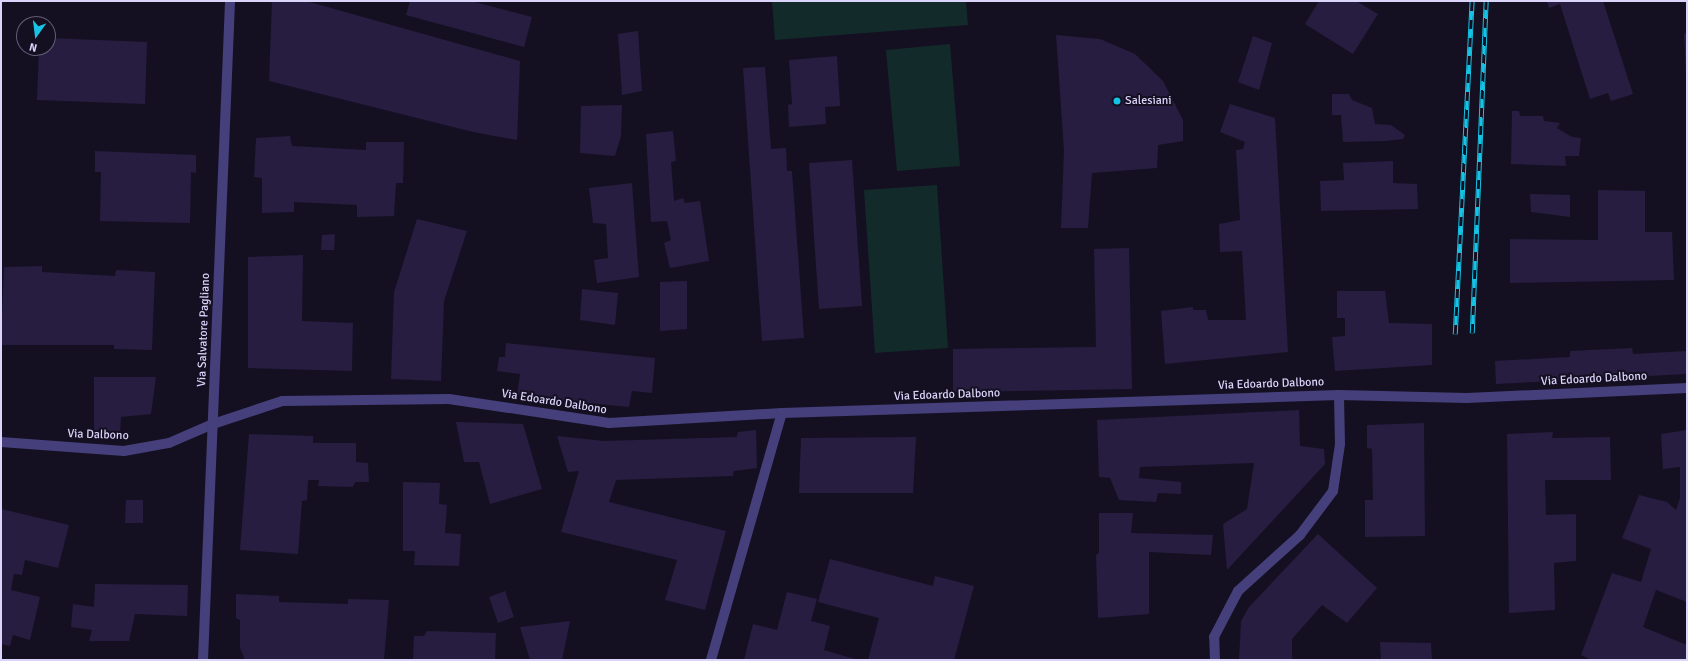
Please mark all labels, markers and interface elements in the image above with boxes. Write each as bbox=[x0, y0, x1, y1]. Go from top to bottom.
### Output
north arrow bbox=[16, 16, 56, 56]
text: N bbox=[28, 40, 39, 54]
place label: Salesiani bbox=[1125, 94, 1172, 108]
marker: Salesiani bbox=[1112, 96, 1122, 106]
street label: Via Salvatore Pagliano bbox=[195, 273, 213, 387]
street label: Via Edoardo Dalbono bbox=[1541, 369, 1647, 389]
street label: Via Edoardo Dalbono bbox=[1218, 375, 1324, 393]
street label: Via Edoardo Dalbono bbox=[894, 386, 1000, 404]
street label: Via Edoardo Dalbono bbox=[500, 387, 608, 417]
street label: Via Dalbono bbox=[67, 427, 129, 443]

